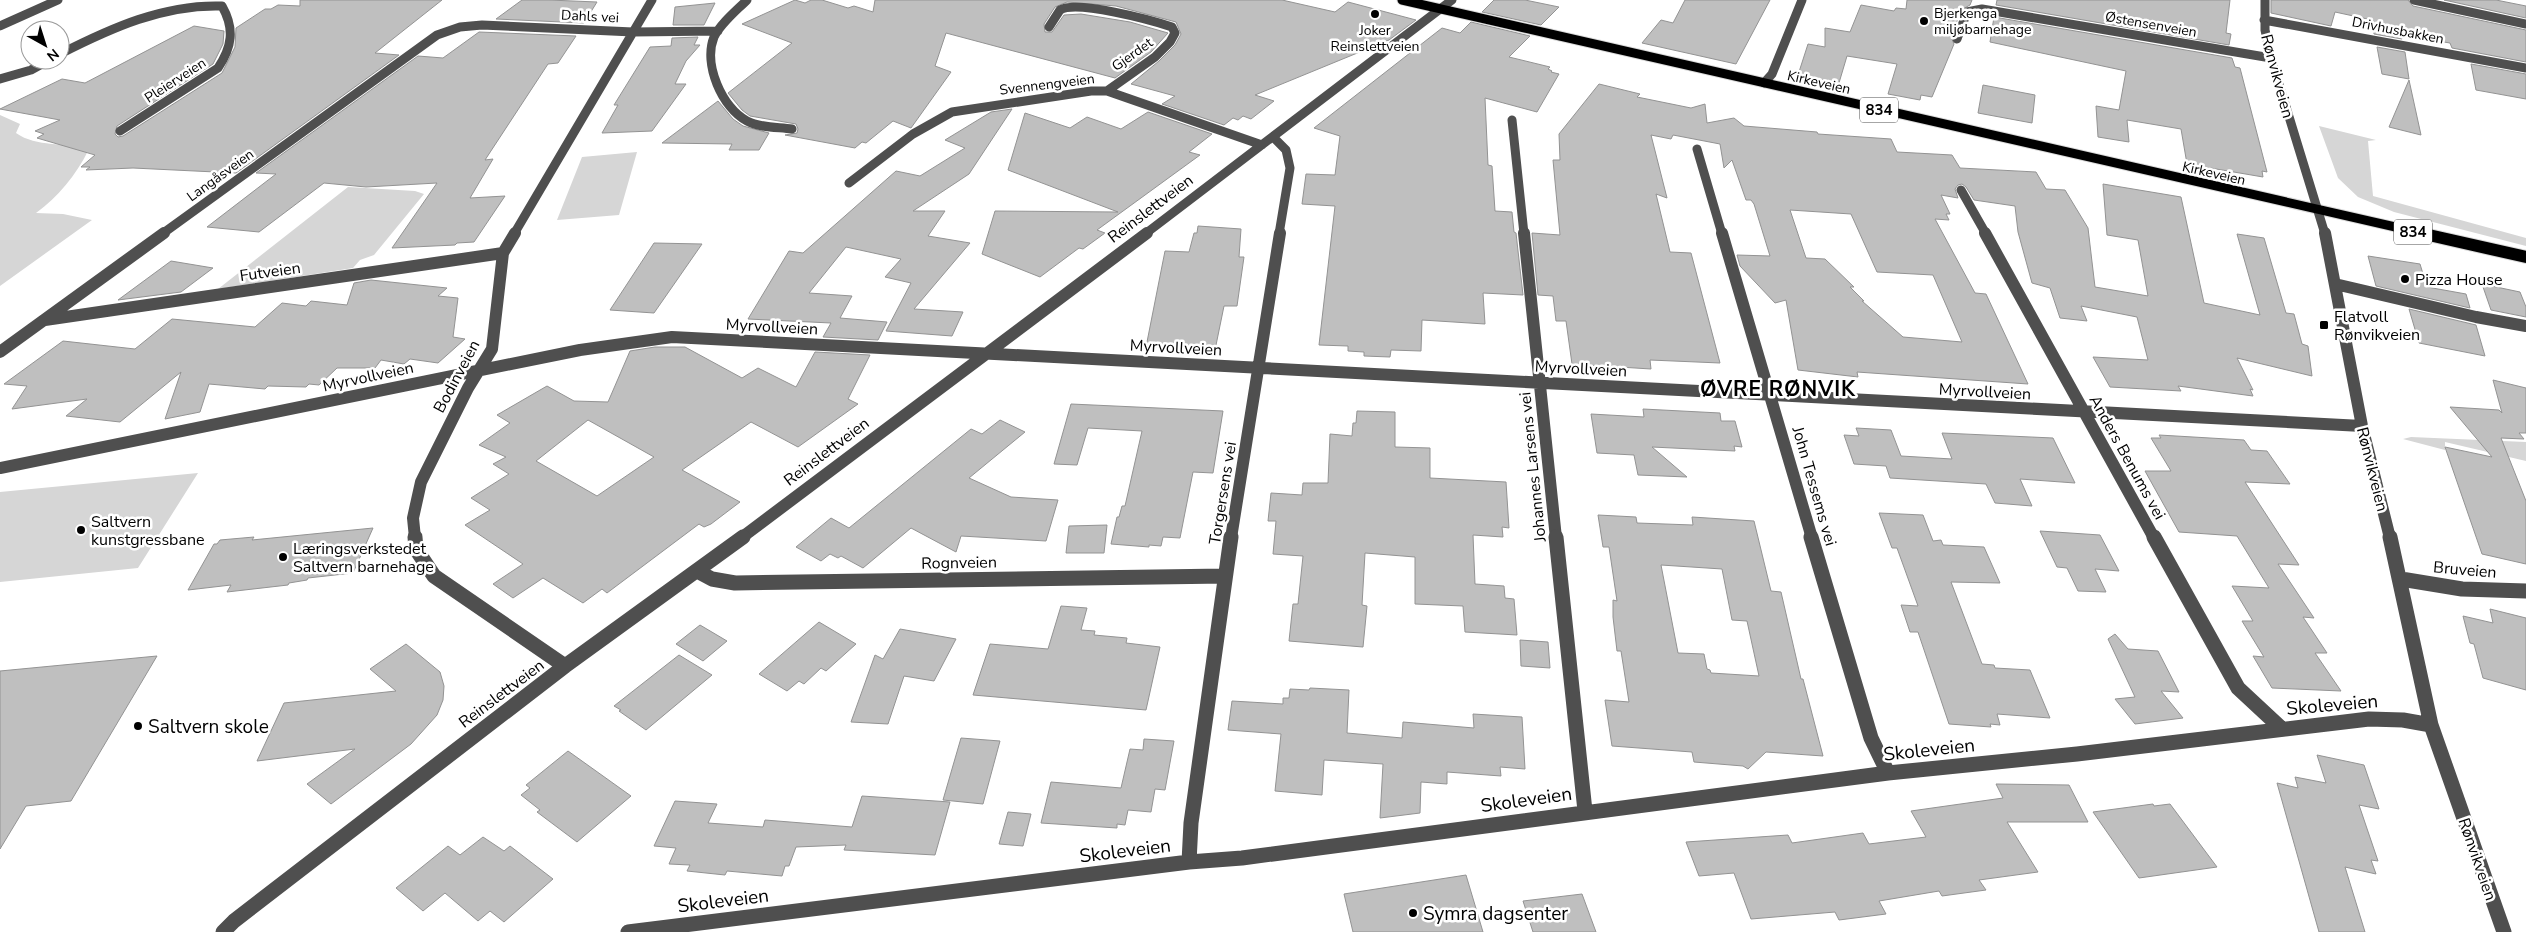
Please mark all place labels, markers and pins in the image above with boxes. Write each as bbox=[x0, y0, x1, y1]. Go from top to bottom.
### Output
place label: Bjerkenga miljøbarnehage bbox=[1934, 4, 2031, 39]
marker: Joker Reinslettveien bbox=[1369, 8, 1381, 20]
marker: Bjerkenga miljøbarnehage bbox=[1918, 15, 1930, 27]
place label: Joker Reinslettveien bbox=[1330, 21, 1420, 56]
place label: Pizza House bbox=[2415, 269, 2502, 291]
marker: Pizza House bbox=[2399, 273, 2411, 285]
place label: Flatvoll Rønvikveien bbox=[2334, 306, 2420, 346]
marker: Flatvoll Rønvikveien bbox=[2318, 319, 2330, 331]
place label: Saltvern kunstgressbane bbox=[91, 511, 205, 551]
marker: Saltvern kunstgressbane bbox=[75, 524, 87, 536]
place label: Læringsverkstedet Saltvern barnehage bbox=[293, 538, 434, 578]
marker: Læringsverkstedet Saltvern barnehage bbox=[277, 551, 289, 563]
place label: Saltvern skole bbox=[148, 714, 269, 740]
marker: Saltvern skole bbox=[132, 720, 144, 732]
place label: Symra dagsenter bbox=[1423, 901, 1568, 927]
marker: Symra dagsenter bbox=[1407, 907, 1419, 919]

